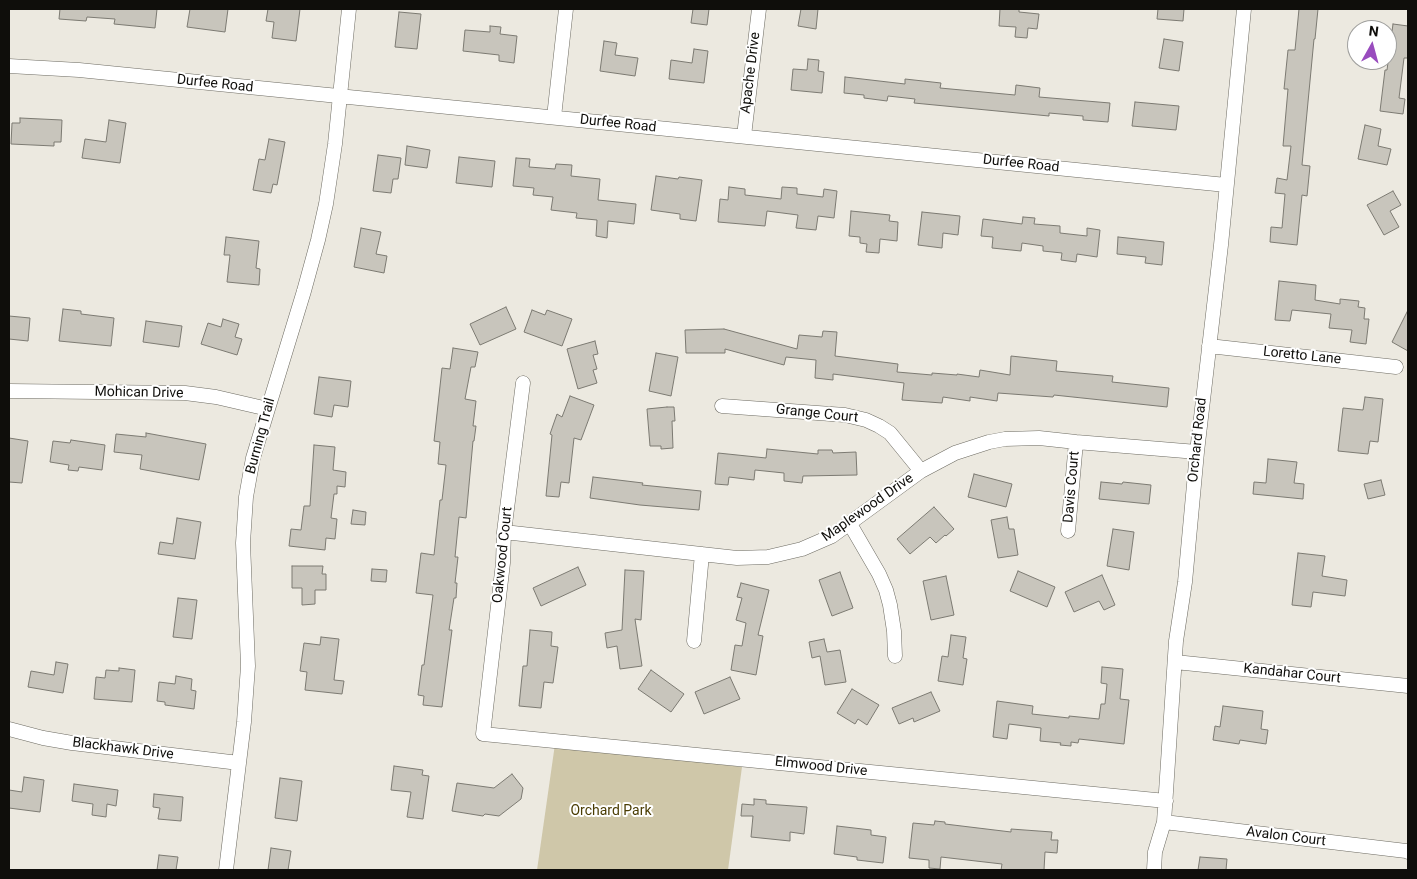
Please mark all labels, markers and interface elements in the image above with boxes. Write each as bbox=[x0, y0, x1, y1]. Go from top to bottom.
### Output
north arrow bbox=[1347, 20, 1397, 70]
text: N bbox=[1368, 23, 1380, 40]
street label: Apache Drive bbox=[738, 31, 764, 115]
street label: Durfee Road bbox=[176, 72, 254, 96]
street label: Durfee Road bbox=[579, 112, 657, 136]
street label: Durfee Road bbox=[982, 152, 1060, 176]
street label: Loretto Lane bbox=[1262, 344, 1342, 368]
street label: Mohican Drive bbox=[94, 384, 184, 402]
street label: Burning Trail bbox=[243, 396, 279, 476]
street label: Orchard Road bbox=[1185, 397, 1211, 483]
street label: Grange Court bbox=[775, 401, 859, 427]
street label: Davis Court bbox=[1060, 450, 1084, 524]
street label: Maplewood Drive bbox=[819, 470, 917, 546]
street label: Oakwood Court bbox=[490, 506, 516, 604]
street label: Kandahar Court bbox=[1243, 661, 1341, 687]
street label: Blackhawk Drive bbox=[71, 734, 175, 764]
street label: Elmwood Drive bbox=[774, 754, 868, 780]
park label: Orchard Park bbox=[570, 803, 652, 819]
street label: Avalon Court bbox=[1245, 824, 1327, 850]

